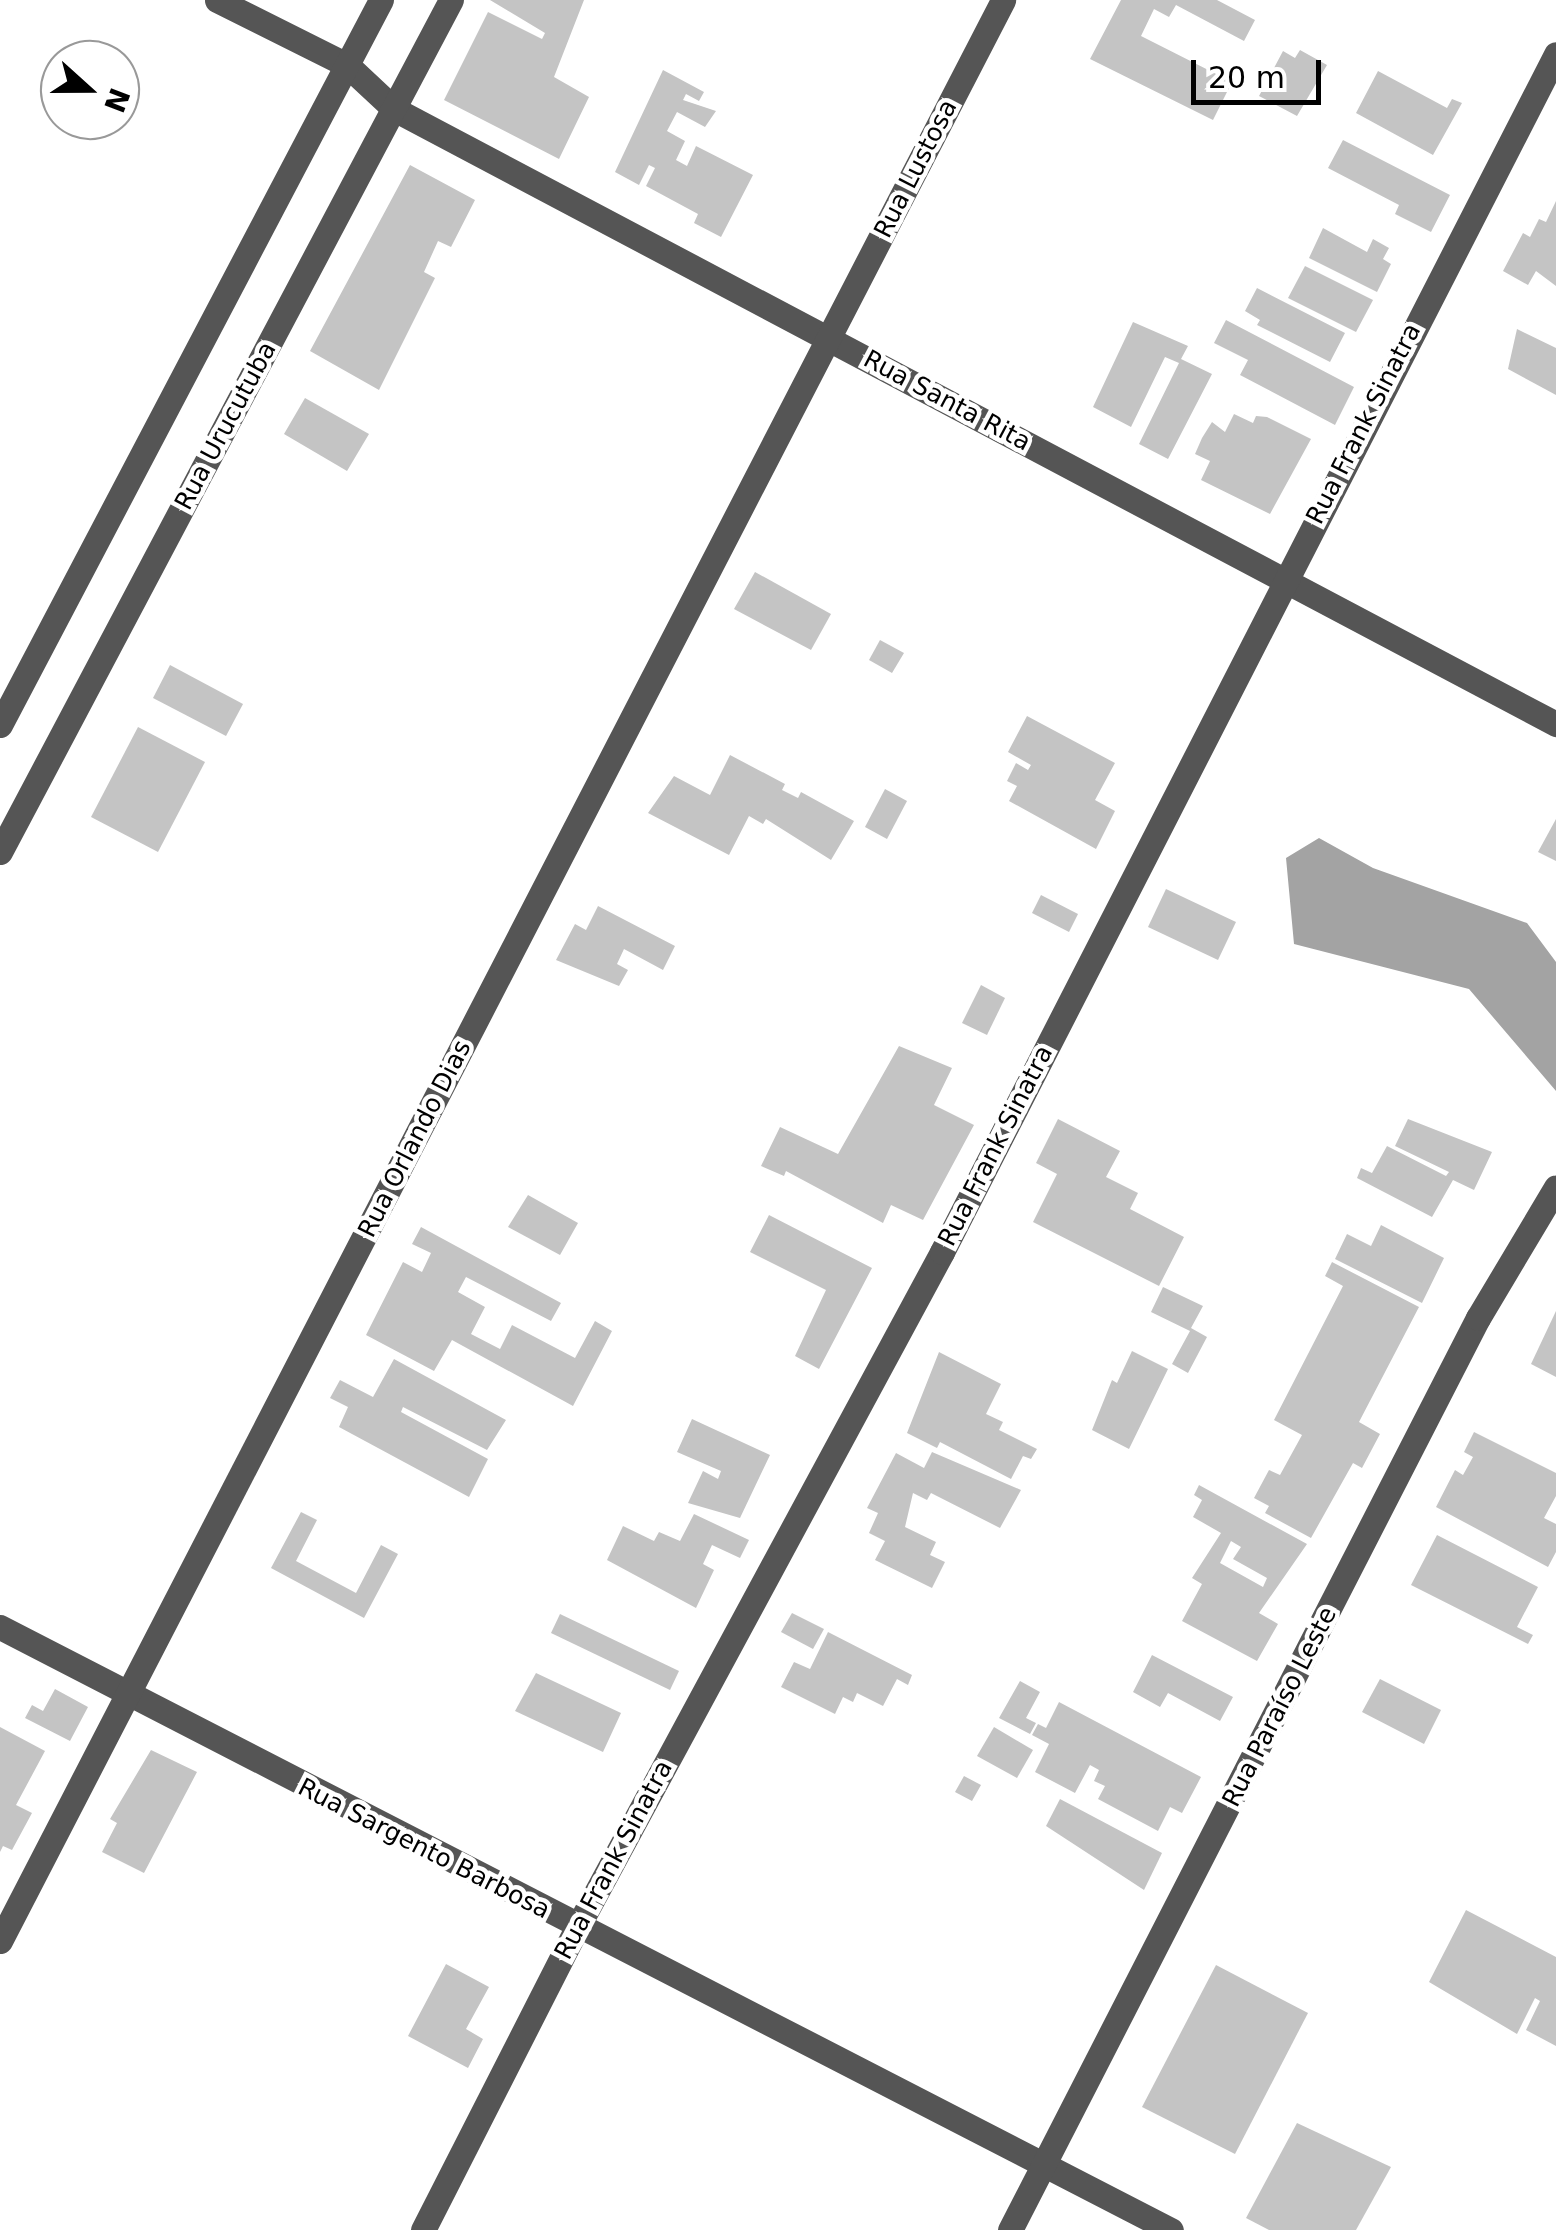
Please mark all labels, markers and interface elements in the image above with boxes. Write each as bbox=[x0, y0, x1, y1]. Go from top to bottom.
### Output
north arrow bbox=[40, 40, 140, 140]
scale bar bbox=[1196, 40, 1326, 102]
text: 20 m bbox=[1208, 60, 1285, 95]
text: N bbox=[97, 83, 136, 117]
street label: Rua Lustosa bbox=[868, 95, 964, 243]
street label: Rua Frank Sinatra bbox=[1300, 319, 1428, 529]
street label: Rua Urucutuba bbox=[169, 337, 283, 515]
street label: Rua Santa Rita bbox=[858, 344, 1036, 458]
street label: Rua Orlando Dias bbox=[352, 1035, 478, 1243]
street label: Rua Frank Sinatra bbox=[932, 1041, 1060, 1251]
street label: Rua Paraíso Leste bbox=[1217, 1602, 1343, 1812]
street label: Rua Frank Sinatra bbox=[549, 1755, 679, 1965]
street label: Rua Sargento Barbosa bbox=[293, 1772, 555, 1926]

